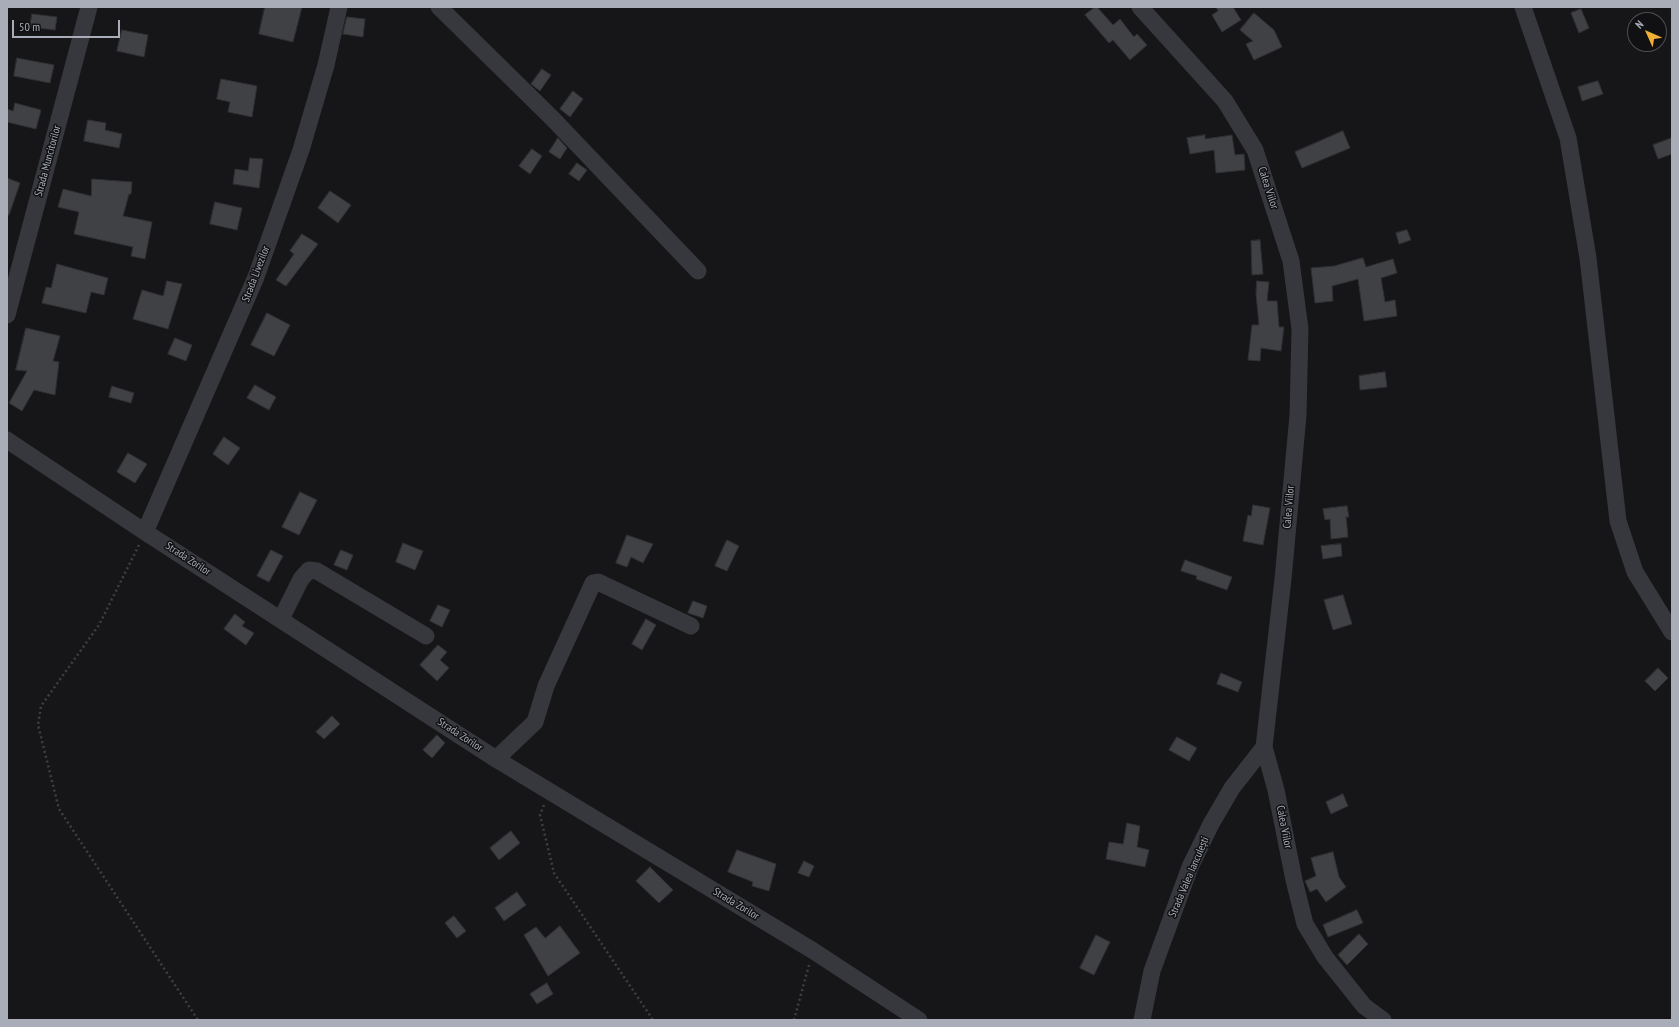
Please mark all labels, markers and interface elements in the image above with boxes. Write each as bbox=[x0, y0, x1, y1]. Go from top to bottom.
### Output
scale bar bbox=[14, 12, 122, 38]
north arrow bbox=[1627, 12, 1667, 52]
text: N bbox=[1632, 17, 1646, 31]
text: 50 m bbox=[19, 19, 40, 34]
street label: Strada Muncitorilor bbox=[32, 124, 64, 198]
street label: Calea Viilor bbox=[1255, 165, 1281, 211]
street label: Strada Livezilor bbox=[239, 244, 273, 304]
street label: Calea Viilor bbox=[1281, 485, 1297, 529]
street label: Strada Zorilor bbox=[163, 539, 213, 579]
street label: Strada Zorilor bbox=[435, 715, 485, 755]
street label: Calea Viilor bbox=[1273, 804, 1295, 850]
street label: Strada Valea Ianculești bbox=[1166, 835, 1212, 919]
street label: Strada Zorilor bbox=[711, 885, 761, 923]

